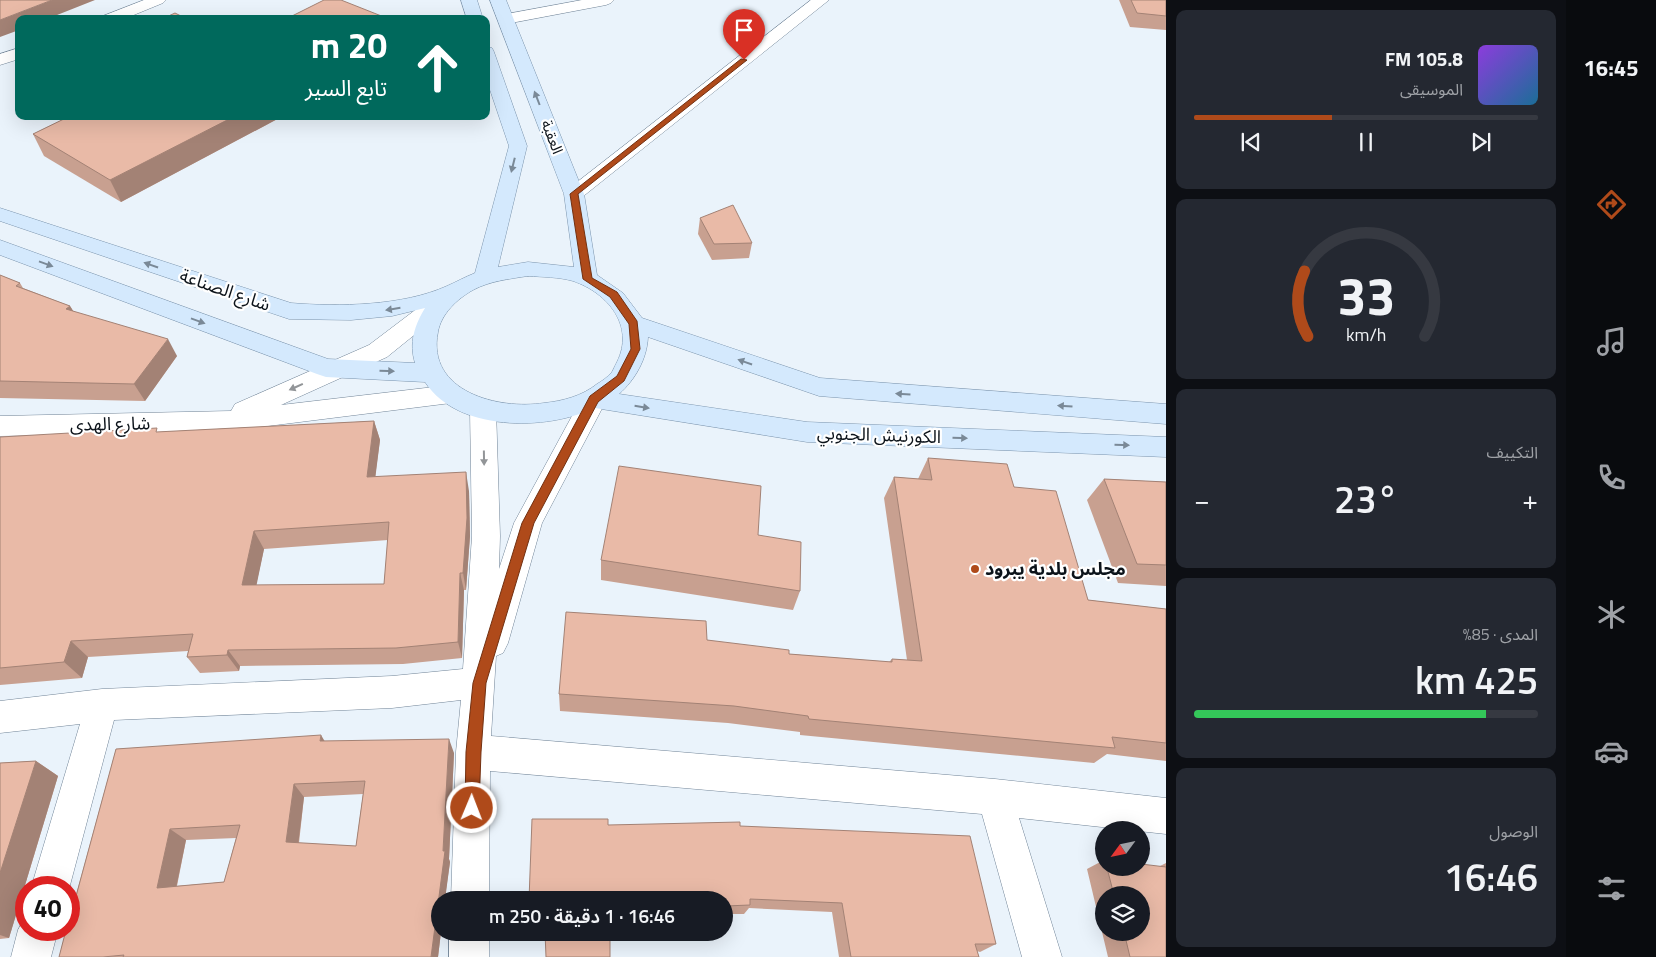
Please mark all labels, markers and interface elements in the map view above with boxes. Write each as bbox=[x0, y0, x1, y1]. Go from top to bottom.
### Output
pin bbox=[723, 9, 765, 60]
icon: arrive bbox=[730, 16, 758, 44]
text: 20 m bbox=[311, 18, 387, 72]
icon: ahead bbox=[405, 35, 470, 100]
text: 105.8 FM bbox=[1385, 44, 1463, 73]
text: 16:45 bbox=[1584, 51, 1638, 85]
text: تابع السير bbox=[305, 71, 387, 105]
text: الموسيقى bbox=[1400, 77, 1463, 101]
one-way arrow bbox=[533, 91, 540, 106]
street label: العقبة bbox=[535, 116, 570, 157]
icon: previous bbox=[1237, 128, 1265, 156]
icon: pause bbox=[1352, 128, 1380, 156]
icon: next bbox=[1467, 128, 1495, 156]
one-way arrow bbox=[509, 157, 517, 172]
icon: directions bbox=[1594, 187, 1629, 222]
text: 33 bbox=[1337, 256, 1395, 335]
one-way arrow bbox=[39, 260, 54, 268]
one-way arrow bbox=[143, 260, 158, 268]
street label: شارع الصناعة bbox=[176, 261, 274, 319]
one-way arrow bbox=[385, 305, 401, 313]
one-way arrow bbox=[191, 317, 205, 325]
text: km/h bbox=[1346, 321, 1386, 348]
icon: music bbox=[1594, 324, 1629, 359]
one-way arrow bbox=[737, 358, 752, 366]
one-way arrow bbox=[379, 368, 395, 376]
one-way arrow bbox=[289, 384, 303, 392]
one-way arrow bbox=[895, 389, 911, 397]
one-way arrow bbox=[1057, 402, 1073, 410]
one-way arrow bbox=[635, 403, 651, 411]
street label: شارع الهدى bbox=[70, 409, 150, 439]
street label: الكورنيش الجنوبي bbox=[816, 419, 942, 450]
one-way arrow bbox=[952, 435, 968, 443]
text: التكييف bbox=[1486, 440, 1538, 464]
one-way arrow bbox=[1115, 441, 1131, 449]
one-way arrow bbox=[480, 450, 488, 466]
icon: phone bbox=[1594, 460, 1629, 495]
text: 23° bbox=[1334, 470, 1398, 528]
text: − bbox=[1194, 478, 1210, 521]
text: + bbox=[1522, 478, 1538, 521]
place label: مجلس بلدية يبرود bbox=[985, 555, 1126, 582]
marker: مجلس بلدية يبرود bbox=[969, 563, 981, 575]
icon: climate bbox=[1594, 597, 1629, 632]
text: المدى · 85% bbox=[1463, 622, 1538, 646]
text: 425 km bbox=[1415, 651, 1538, 709]
icon: car bbox=[1594, 734, 1629, 769]
position arrow bbox=[445, 781, 497, 833]
text: الوصول bbox=[1489, 819, 1538, 843]
north arrow bbox=[1095, 821, 1150, 876]
map controls bbox=[1095, 821, 1150, 941]
text: 16:46 bbox=[1444, 848, 1538, 906]
icon: filters bbox=[1594, 871, 1629, 906]
speed limit sign: 40 bbox=[15, 876, 80, 941]
button: layers bbox=[1095, 886, 1150, 941]
text: 16:46 · 1 دقيقة · 250 m bbox=[489, 901, 675, 930]

